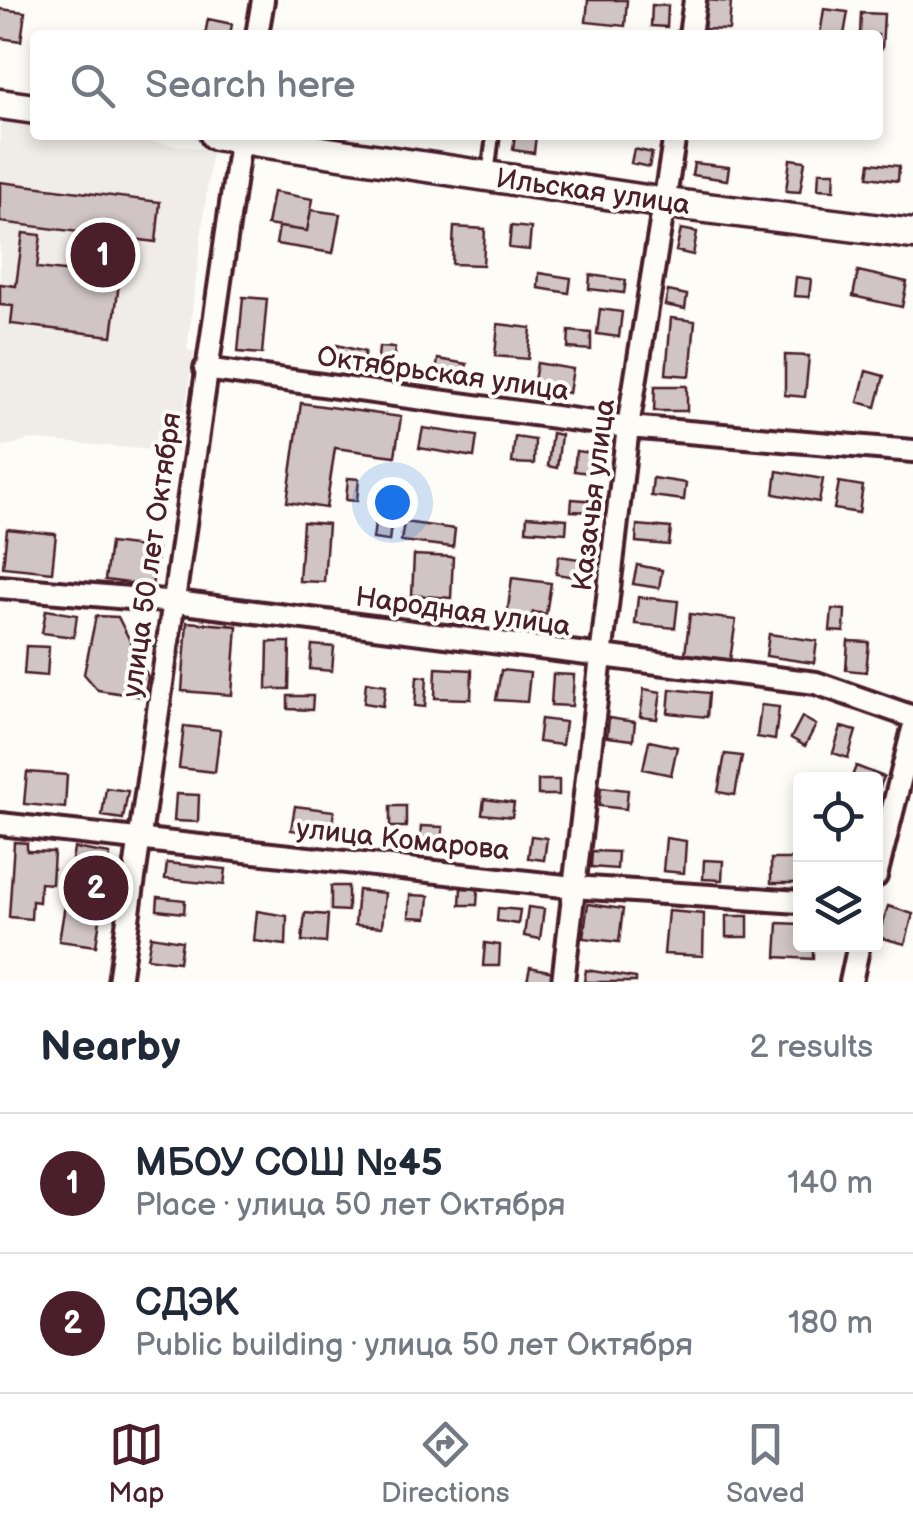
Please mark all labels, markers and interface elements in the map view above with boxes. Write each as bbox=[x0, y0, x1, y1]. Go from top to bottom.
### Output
search box bbox=[30, 30, 883, 140]
icon: search bbox=[65, 58, 120, 113]
text: Search here bbox=[145, 63, 356, 108]
street label: Ильская улица bbox=[494, 162, 693, 222]
pin: 1 bbox=[70, 218, 136, 292]
street label: Октябрьская улица bbox=[315, 340, 571, 408]
street label: Казачья улица bbox=[566, 396, 622, 593]
street label: улица 50 лет Октября bbox=[116, 410, 188, 700]
your location bbox=[367, 477, 418, 528]
street label: Народная улица bbox=[353, 581, 573, 643]
map controls bbox=[793, 772, 883, 952]
button: locate bbox=[793, 772, 883, 862]
street label: улица Комарова bbox=[295, 812, 512, 868]
pin: 2 bbox=[64, 850, 128, 926]
button: layers bbox=[793, 862, 883, 952]
text: Nearby bbox=[40, 1022, 180, 1073]
text: 2 results bbox=[749, 1028, 873, 1067]
text: МБОУ СОШ №45 bbox=[135, 1141, 443, 1186]
text: 1 bbox=[66, 1164, 79, 1203]
text: 140 m bbox=[787, 1164, 873, 1203]
text: Place · улица 50 лет Октября bbox=[135, 1186, 566, 1225]
text: СДЭК bbox=[135, 1281, 239, 1326]
text: 2 bbox=[63, 1304, 82, 1343]
text: 180 m bbox=[788, 1304, 873, 1343]
text: Public building · улица 50 лет Октября bbox=[135, 1326, 693, 1365]
tab: Map bbox=[108, 1417, 165, 1510]
tab: Directions bbox=[381, 1417, 510, 1510]
tab: Saved bbox=[726, 1417, 805, 1510]

